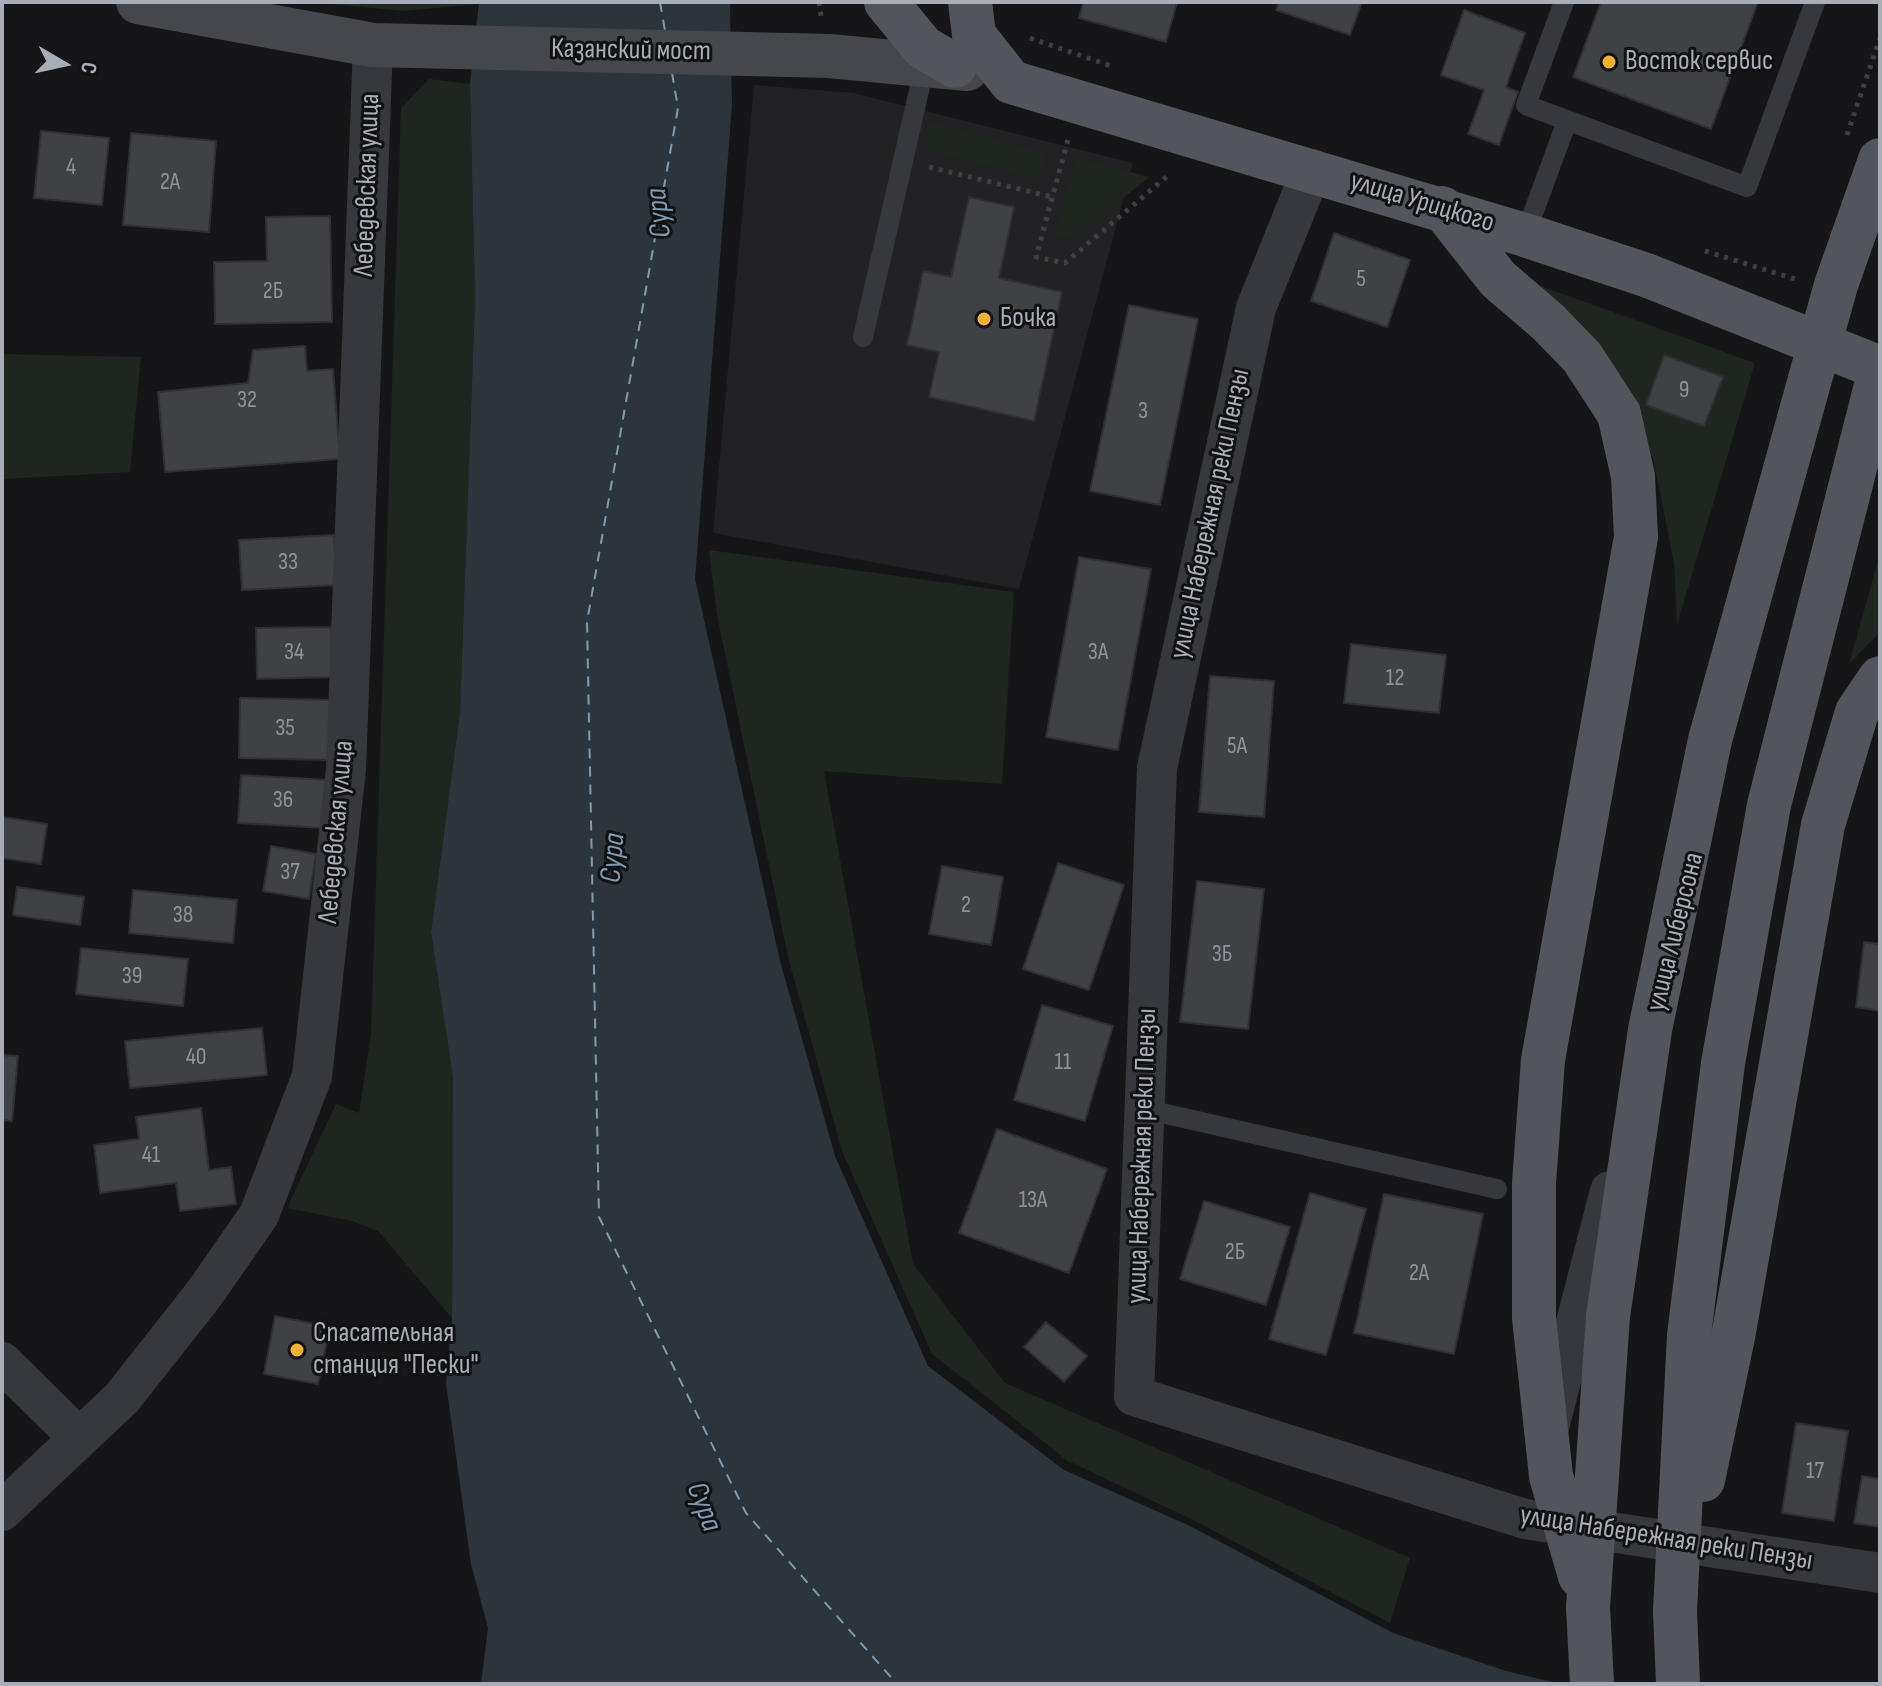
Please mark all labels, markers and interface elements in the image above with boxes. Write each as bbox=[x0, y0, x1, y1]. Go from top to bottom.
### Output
north arrow bbox=[24, 24, 104, 104]
street label: Казанский мост bbox=[551, 33, 711, 69]
place label: Восток сервис bbox=[1625, 45, 1773, 79]
marker: Восток сервис bbox=[1600, 53, 1618, 71]
text: С bbox=[74, 60, 102, 76]
street label: Лебедевская улица bbox=[348, 93, 388, 277]
house number: 4 bbox=[66, 154, 76, 182]
street label: улица Урицкого bbox=[1346, 165, 1498, 241]
house number: 2А bbox=[160, 169, 180, 197]
water label: Сура bbox=[639, 186, 681, 240]
house number: 5 bbox=[1356, 266, 1366, 294]
house number: 2Б bbox=[263, 278, 283, 306]
place label: Бочка bbox=[1000, 302, 1056, 336]
marker: Бочка bbox=[975, 310, 993, 328]
street label: улица Набережная реки Пензы bbox=[1164, 366, 1258, 662]
house number: 9 bbox=[1679, 377, 1689, 405]
house number: 32 bbox=[237, 387, 257, 415]
house number: 3 bbox=[1138, 398, 1148, 426]
house number: 33 bbox=[278, 549, 298, 577]
house number: 34 bbox=[284, 639, 304, 667]
house number: 3А bbox=[1088, 639, 1108, 667]
house number: 12 bbox=[1386, 665, 1404, 693]
house number: 35 bbox=[275, 715, 295, 743]
house number: 5А bbox=[1227, 733, 1247, 761]
street label: Лебедевская улица bbox=[312, 739, 362, 925]
house number: 36 bbox=[273, 787, 293, 815]
water label: Сура bbox=[594, 832, 634, 884]
street label: улица Либерсона bbox=[1640, 849, 1712, 1015]
house number: 37 bbox=[280, 859, 300, 887]
house number: 2 bbox=[961, 892, 971, 920]
house number: 38 bbox=[173, 902, 193, 930]
house number: 3Б bbox=[1212, 941, 1232, 969]
house number: 39 bbox=[122, 963, 142, 991]
street label: улица Набережная реки Пензы bbox=[1121, 1008, 1165, 1304]
house number: 40 bbox=[186, 1044, 206, 1072]
house number: 11 bbox=[1055, 1049, 1071, 1077]
house number: 41 bbox=[142, 1142, 160, 1170]
house number: 13А bbox=[1019, 1187, 1047, 1215]
house number: 2Б bbox=[1225, 1239, 1245, 1267]
house number: 2А bbox=[1409, 1260, 1429, 1288]
place label: Спасательная станция "Пески" bbox=[313, 1317, 479, 1383]
marker: Спасательная станция "Пески" bbox=[288, 1341, 306, 1359]
house number: 17 bbox=[1806, 1458, 1824, 1486]
water label: Сура bbox=[677, 1477, 729, 1537]
street label: улица Набережная реки Пензы bbox=[1517, 1499, 1815, 1579]

